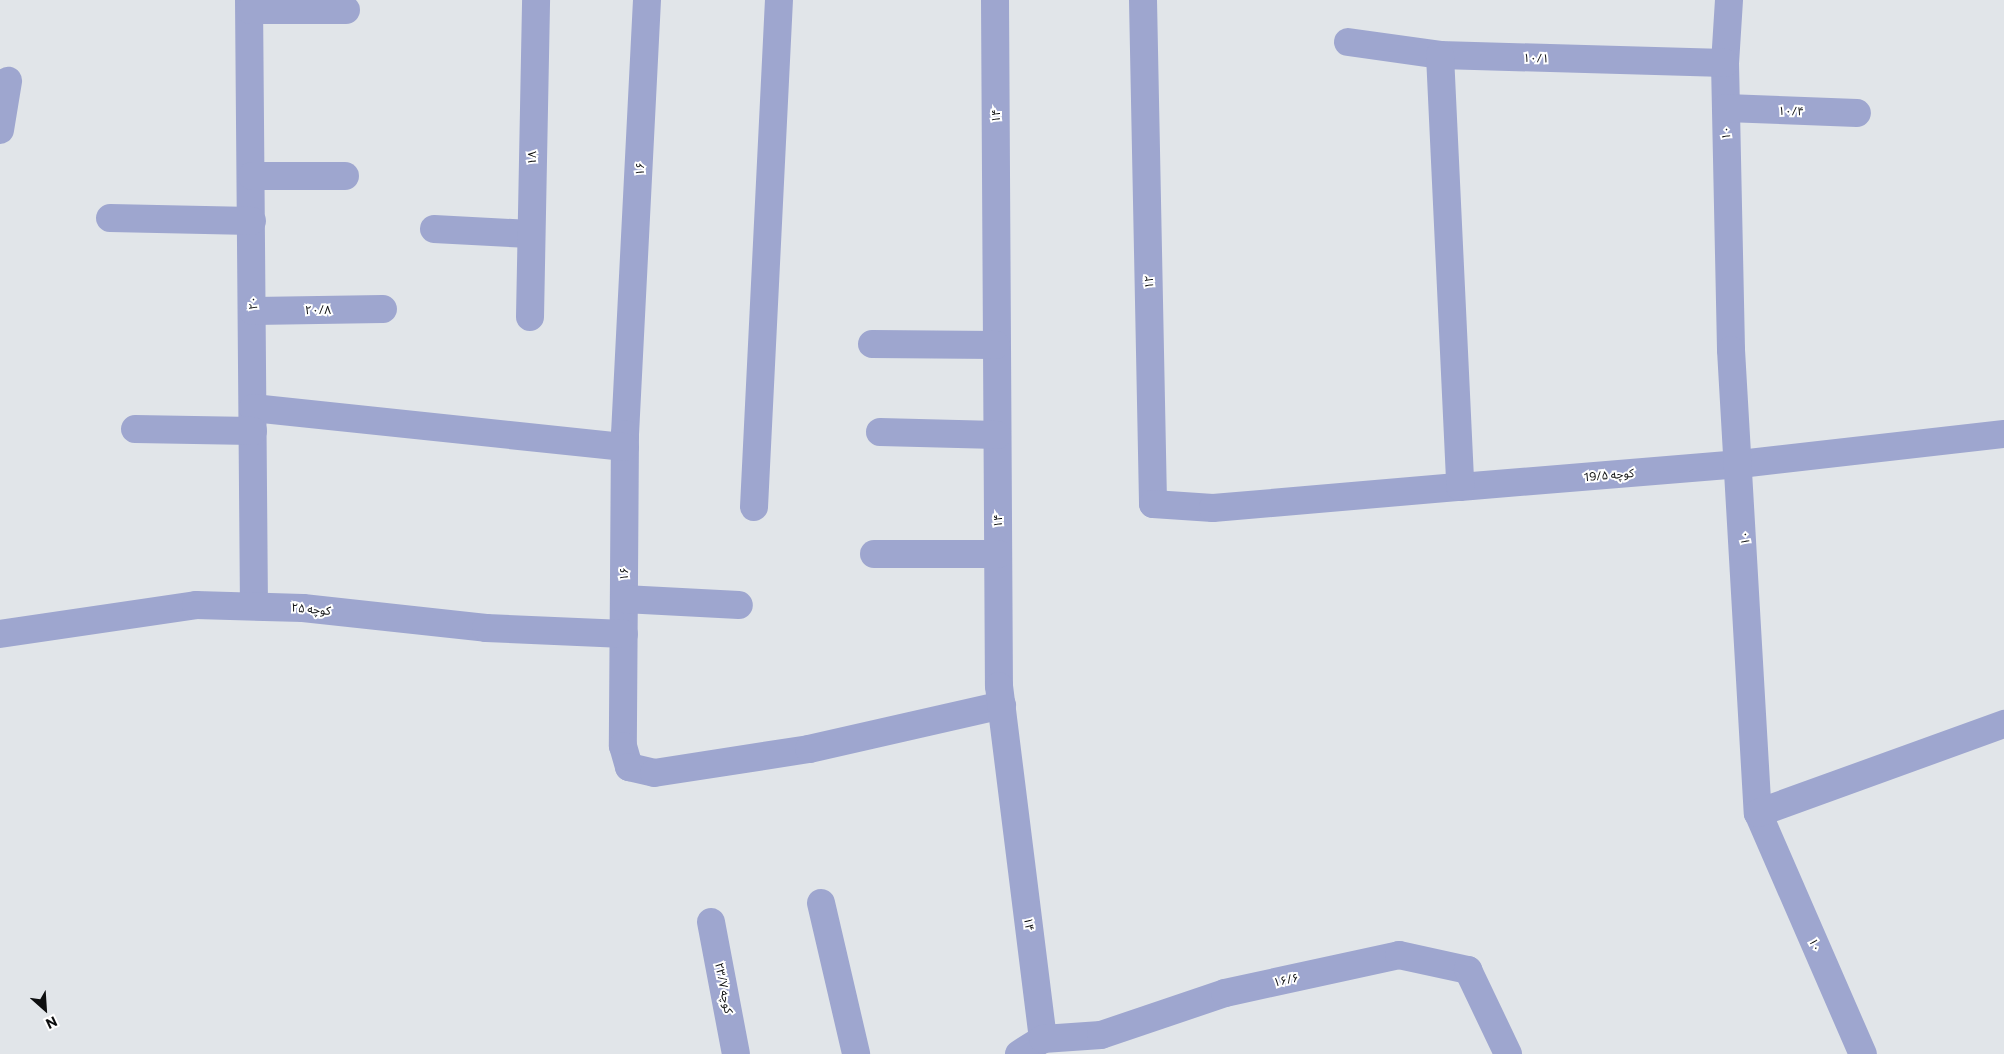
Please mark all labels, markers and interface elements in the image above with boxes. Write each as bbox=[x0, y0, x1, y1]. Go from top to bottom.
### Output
street label: ۱۰/۱ bbox=[1523, 50, 1549, 66]
street label: ۱۰/۴ bbox=[1778, 103, 1804, 119]
street label: ۱۴ bbox=[989, 109, 1003, 123]
street label: ۱۰ bbox=[1719, 126, 1733, 140]
street label: ۱۸ bbox=[525, 151, 539, 165]
street label: ۱۶ bbox=[632, 162, 648, 176]
street label: ۱۲ bbox=[1142, 275, 1156, 289]
street label: ۲۰ bbox=[246, 296, 260, 310]
street label: ۲۰/۸ bbox=[305, 303, 331, 317]
street label: کوچه 19/۵ bbox=[1583, 466, 1635, 484]
street label: ۱۴ bbox=[991, 514, 1005, 528]
street label: ۱۰ bbox=[1737, 531, 1753, 545]
street label: ۱۶ bbox=[617, 567, 631, 581]
street label: کوچه ۲۵ bbox=[291, 600, 331, 618]
street label: ۱۴ bbox=[1021, 916, 1037, 932]
street label: ۱۰ bbox=[1806, 936, 1824, 954]
street label: کوچه ۲۳/۷ bbox=[712, 961, 736, 1015]
street label: ۱۶/۶ bbox=[1272, 970, 1300, 990]
north arrow bbox=[20, 984, 70, 1034]
text: N bbox=[43, 1013, 60, 1033]

